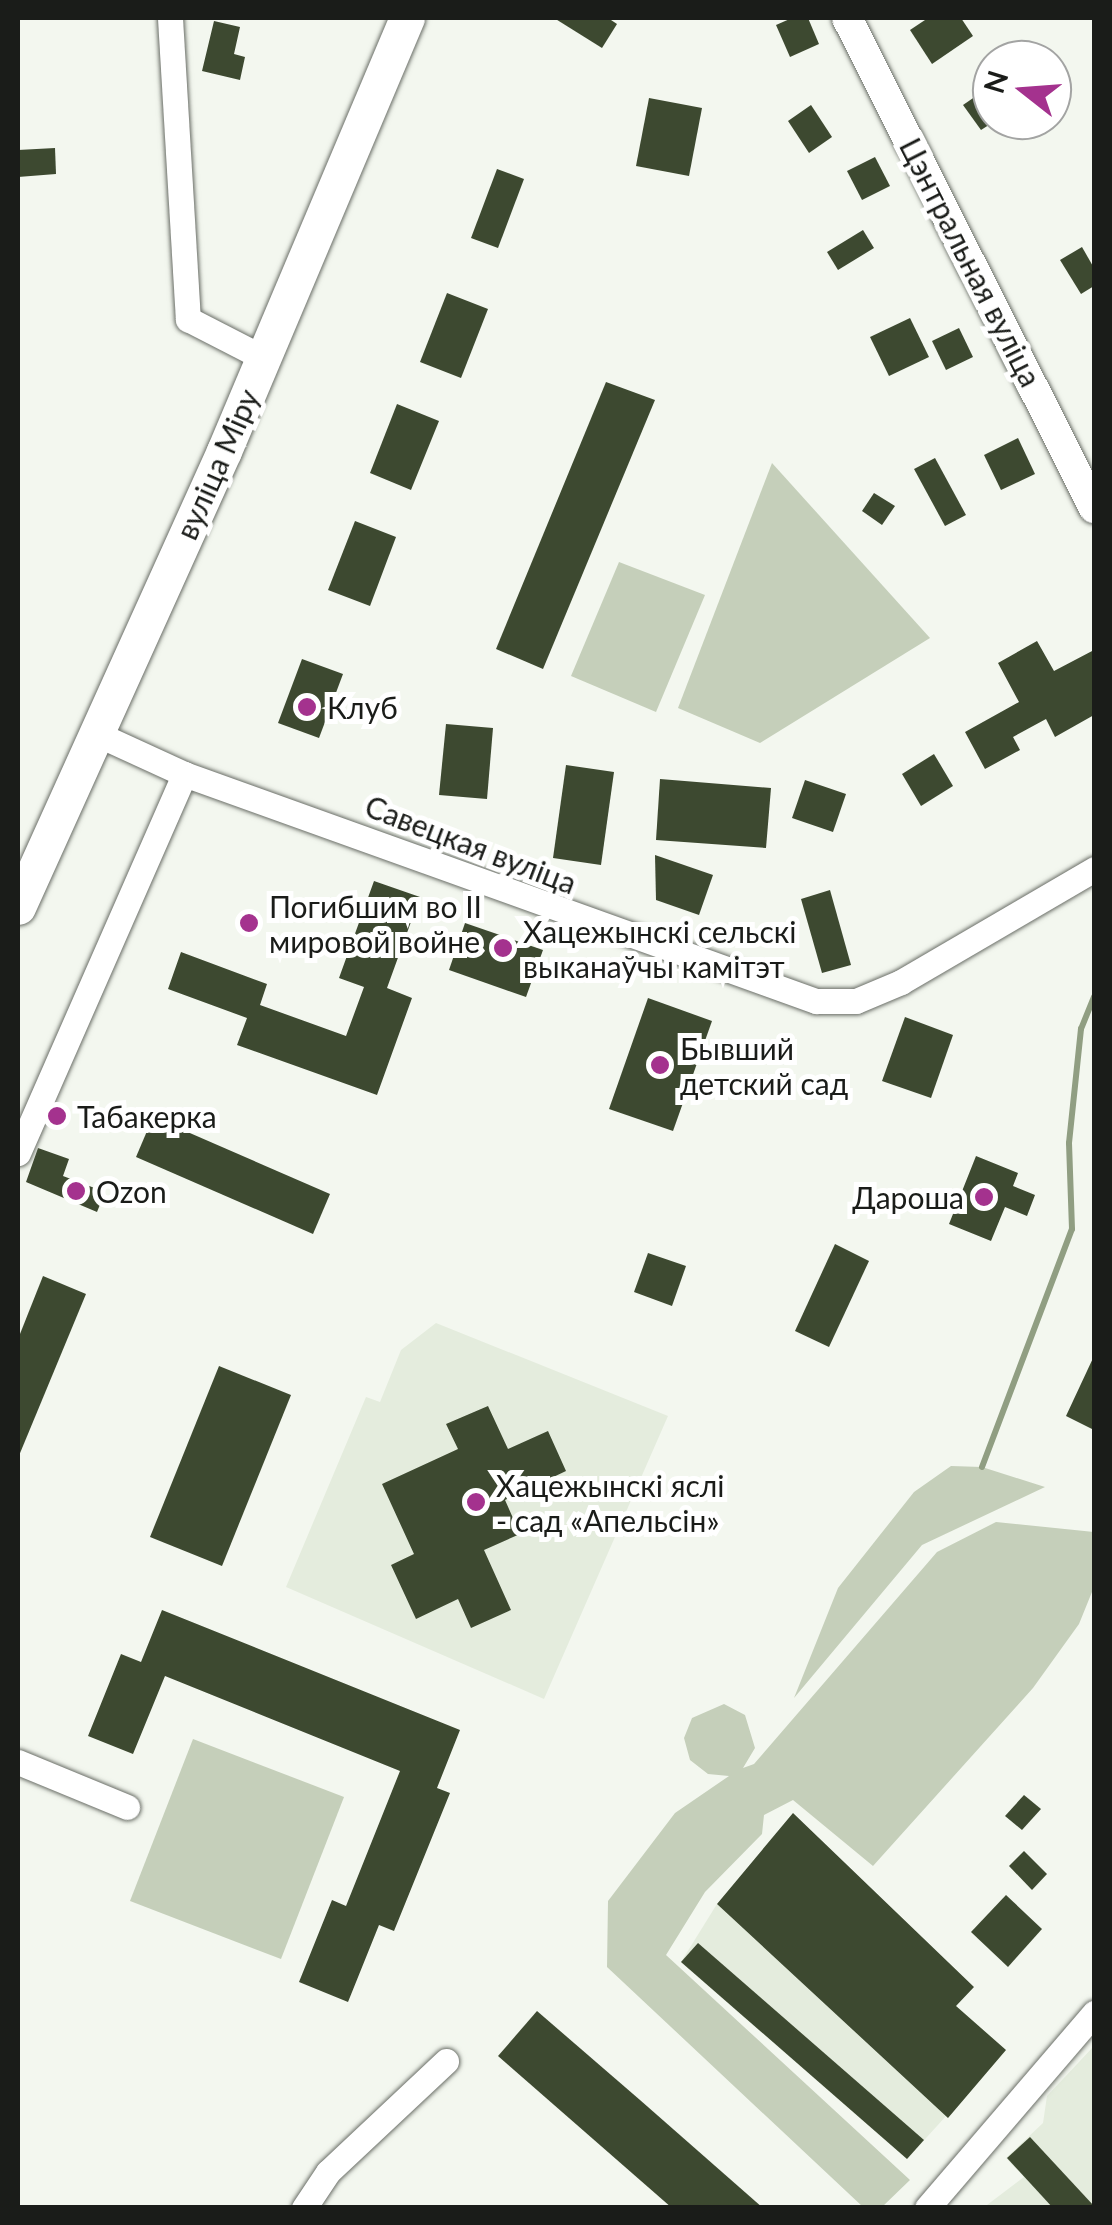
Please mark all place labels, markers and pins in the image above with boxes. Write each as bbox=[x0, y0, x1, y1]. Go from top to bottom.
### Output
place label: Клуб bbox=[327, 689, 398, 725]
marker: Клуб bbox=[296, 696, 318, 718]
place label: Погибшим во II мировой войне bbox=[269, 888, 482, 958]
marker: Погибшим во II мировой войне bbox=[238, 912, 260, 934]
place label: Хацежынскі сельскі выканаўчы камітэт bbox=[523, 913, 797, 984]
marker: Хацежынскі сельскі выканаўчы камітэт bbox=[492, 937, 514, 959]
place label: Бывший детский сад bbox=[680, 1030, 848, 1100]
marker: Бывший детский сад bbox=[649, 1054, 671, 1076]
place label: Табакерка bbox=[77, 1098, 217, 1134]
marker: Табакерка bbox=[46, 1105, 68, 1127]
place label: Ozon bbox=[96, 1173, 167, 1209]
place label: Дароша bbox=[852, 1179, 964, 1215]
marker: Ozon bbox=[65, 1180, 87, 1202]
marker: Дароша bbox=[973, 1186, 995, 1208]
place label: Хацежынскі яслі - сад «Апельсін» bbox=[496, 1467, 725, 1538]
marker: Хацежынскі яслі - сад «Апельсін» bbox=[465, 1491, 487, 1513]

